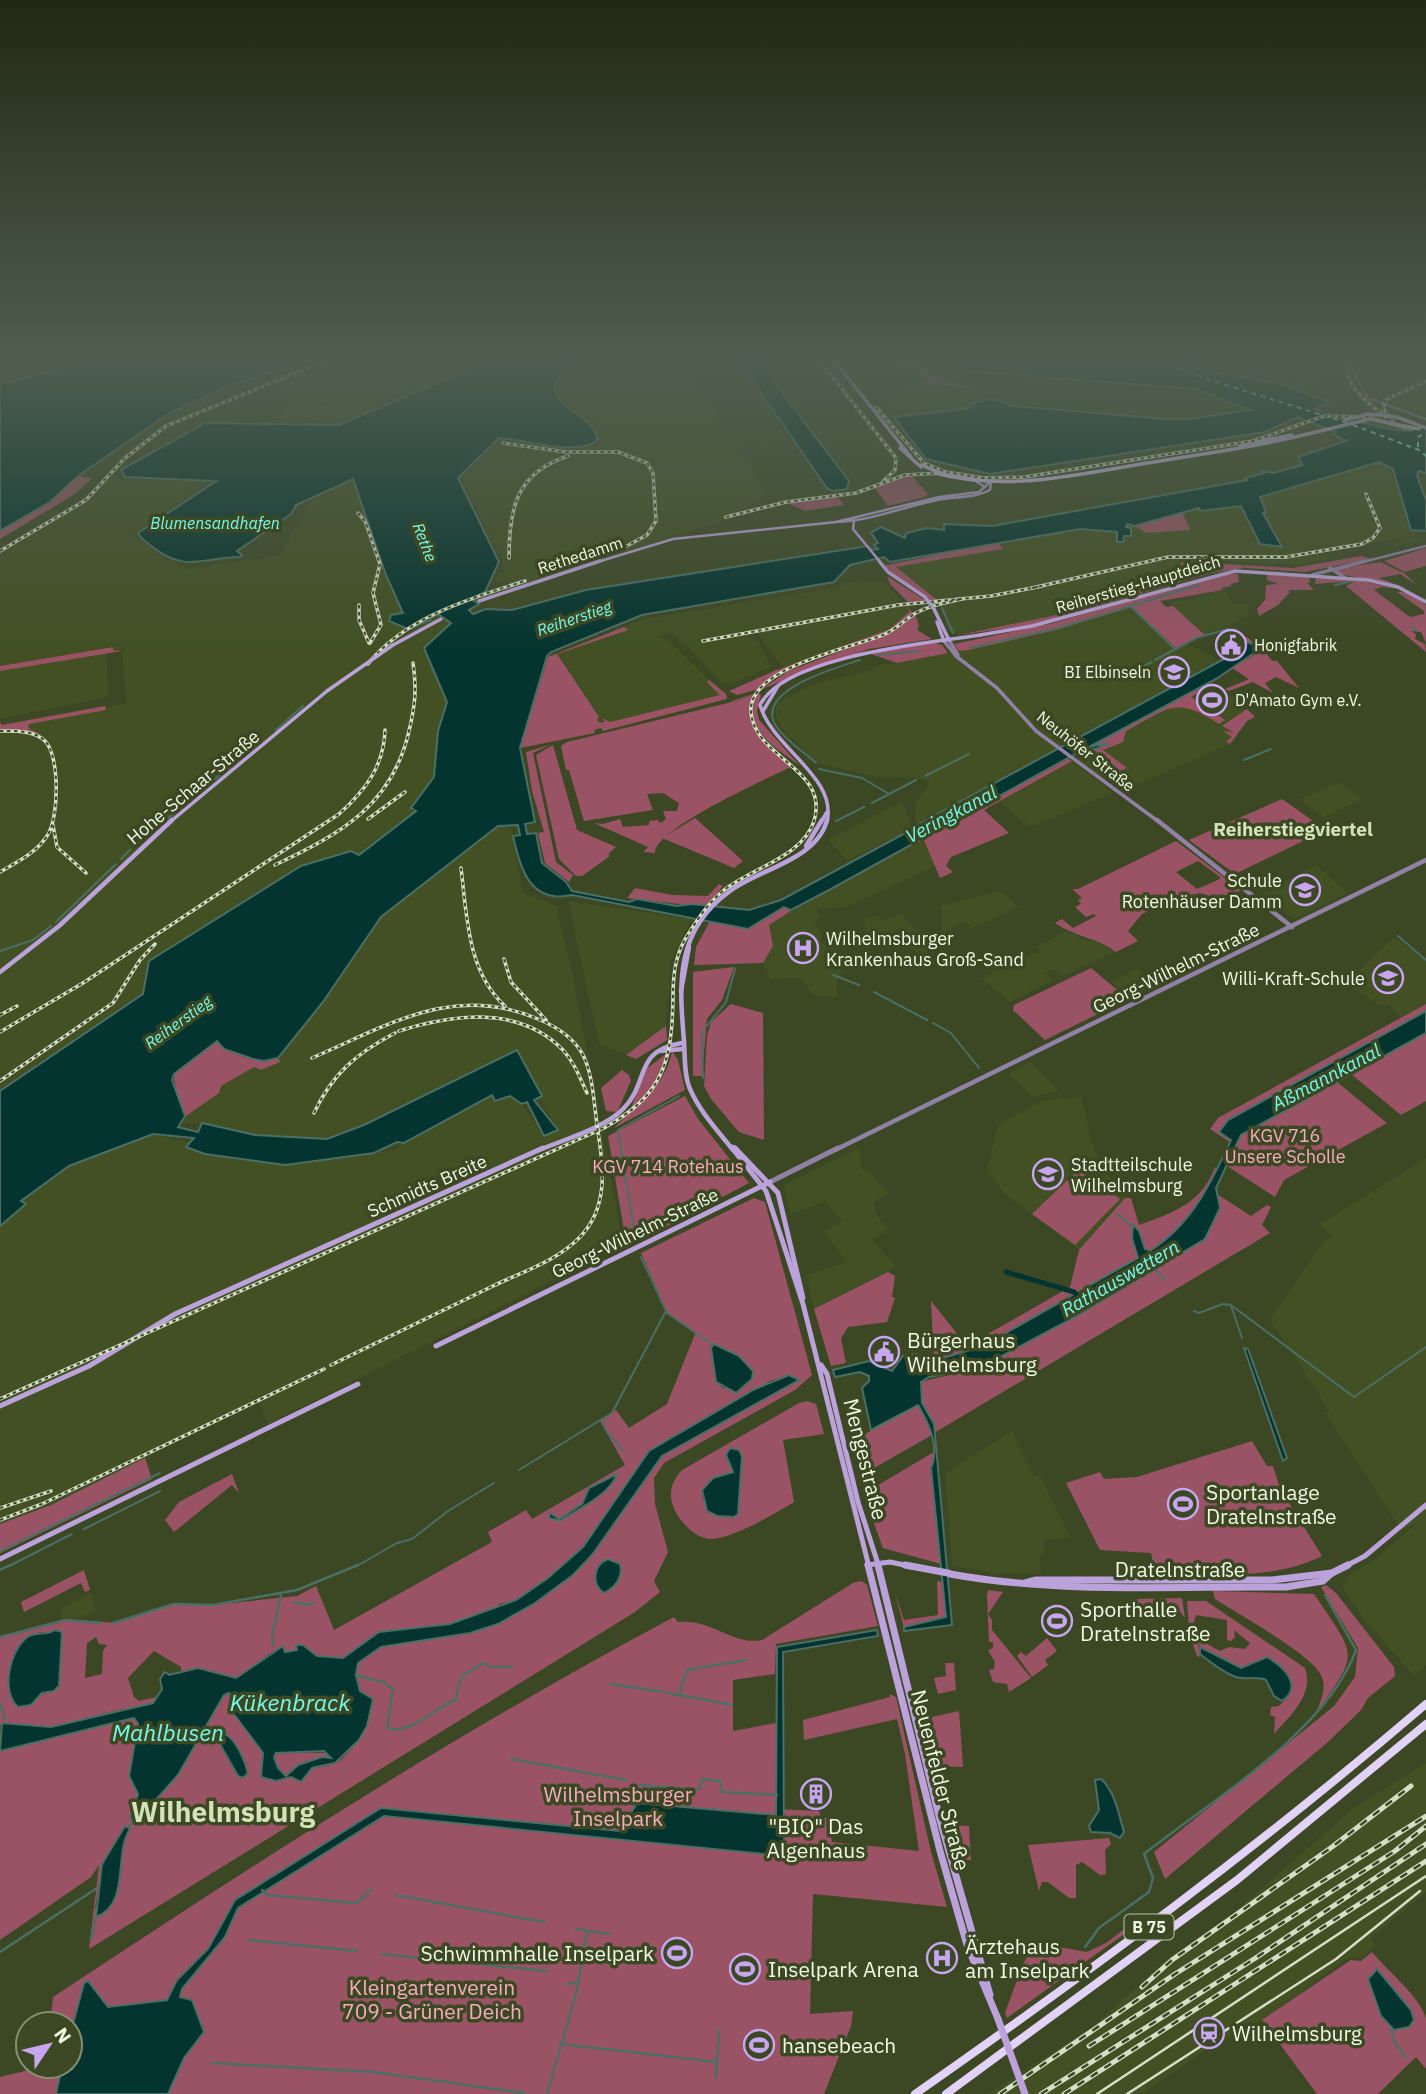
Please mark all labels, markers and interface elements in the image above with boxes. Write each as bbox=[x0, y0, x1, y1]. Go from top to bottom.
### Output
water label: Blumensandhafen bbox=[150, 513, 280, 533]
water label: Rethe bbox=[408, 520, 442, 564]
street label: Rethedamm bbox=[535, 532, 625, 578]
street label: Reiherstieg-Hauptdeich bbox=[1053, 551, 1223, 617]
water label: Reiherstieg bbox=[534, 596, 615, 640]
public building icon: Honigfabrik bbox=[1214, 628, 1248, 662]
place label: Honigfabrik bbox=[1254, 635, 1338, 655]
school or university icon: BI Elbinseln bbox=[1157, 655, 1191, 689]
place label: BI Elbinseln bbox=[1064, 662, 1151, 682]
sports icon: D'Amato Gym e.V. bbox=[1195, 683, 1229, 717]
place label: D'Amato Gym e.V. bbox=[1235, 690, 1362, 710]
street label: Neuhöfer Straße bbox=[1033, 706, 1139, 796]
street label: Hohe-Schaar-Straße bbox=[122, 725, 264, 849]
water label: Veringkanal bbox=[901, 780, 1001, 848]
district label: Reiherstiegviertel bbox=[1213, 817, 1373, 841]
place label: Schule Rotenhäuser Damm bbox=[1122, 869, 1282, 913]
school or university icon: Schule Rotenhäuser Damm bbox=[1288, 873, 1322, 907]
street label: Georg-Wilhelm-Straße bbox=[1089, 918, 1263, 1018]
place label: Wilhelmsburger Krankenhaus Groß-Sand bbox=[826, 927, 1024, 971]
hospital icon: Wilhelmsburger Krankenhaus Groß-Sand bbox=[786, 931, 820, 965]
school or university icon: Willi-Kraft-Schule bbox=[1371, 961, 1405, 995]
place label: Willi-Kraft-Schule bbox=[1222, 967, 1365, 990]
water label: Reiherstieg bbox=[141, 991, 216, 1053]
water label: Aßmannkanal bbox=[1266, 1038, 1385, 1116]
park label: KGV 716 Unsere Scholle bbox=[1224, 1124, 1346, 1168]
street label: Schmidts Breite bbox=[364, 1149, 490, 1223]
place label: Stadtteilschule Wilhelmsburg bbox=[1071, 1153, 1193, 1197]
park label: KGV 714 Rotehaus bbox=[592, 1155, 744, 1178]
school or university icon: Stadtteilschule Wilhelmsburg bbox=[1031, 1157, 1065, 1191]
street label: Georg-Wilhelm-Straße bbox=[548, 1183, 722, 1283]
water label: Rathauswettern bbox=[1057, 1235, 1183, 1321]
place label: Bürgerhaus Wilhelmsburg bbox=[907, 1326, 1037, 1378]
public building icon: Bürgerhaus Wilhelmsburg bbox=[867, 1335, 901, 1369]
street label: Mengestraße bbox=[837, 1395, 895, 1523]
place label: Sportanlage Dratelnstraße bbox=[1206, 1478, 1337, 1530]
sports icon: Sportanlage Dratelnstraße bbox=[1166, 1487, 1200, 1521]
street label: Dratelnstraße bbox=[1115, 1555, 1245, 1583]
place label: Sporthalle Dratelnstraße bbox=[1080, 1595, 1211, 1647]
sports icon: Sporthalle Dratelnstraße bbox=[1040, 1604, 1074, 1638]
water label: Kükenbrack bbox=[230, 1687, 351, 1717]
street label: Neuenfelder Straße bbox=[905, 1687, 977, 1873]
water label: Mahlbusen bbox=[112, 1717, 224, 1747]
building icon: "BIQ" Das Algenhaus bbox=[799, 1777, 833, 1811]
park label: Wilhelmsburger Inselpark bbox=[544, 1780, 693, 1832]
district label: Wilhelmsburg bbox=[131, 1793, 315, 1830]
place label: "BIQ" Das Algenhaus bbox=[767, 1812, 865, 1864]
road number: B 75 bbox=[1124, 1914, 1174, 1940]
place label: Ärztehaus am Inselpark bbox=[965, 1932, 1089, 1984]
sports icon: Schwimmhalle Inselpark bbox=[660, 1936, 694, 1970]
place label: Schwimmhalle Inselpark bbox=[420, 1939, 654, 1967]
hospital icon: Ärztehaus am Inselpark bbox=[925, 1941, 959, 1975]
sports icon: Inselpark Arena bbox=[728, 1952, 762, 1986]
place label: Inselpark Arena bbox=[768, 1955, 919, 1983]
park label: Kleingartenverein 709 - Grüner Deich bbox=[342, 1973, 522, 2025]
north arrow bbox=[14, 2010, 84, 2080]
station icon: Wilhelmsburg bbox=[1192, 2016, 1226, 2050]
place label: Wilhelmsburg bbox=[1232, 2019, 1362, 2047]
text: N bbox=[49, 2023, 77, 2048]
sports icon: hansebeach bbox=[742, 2028, 776, 2062]
place label: hansebeach bbox=[782, 2031, 896, 2059]

